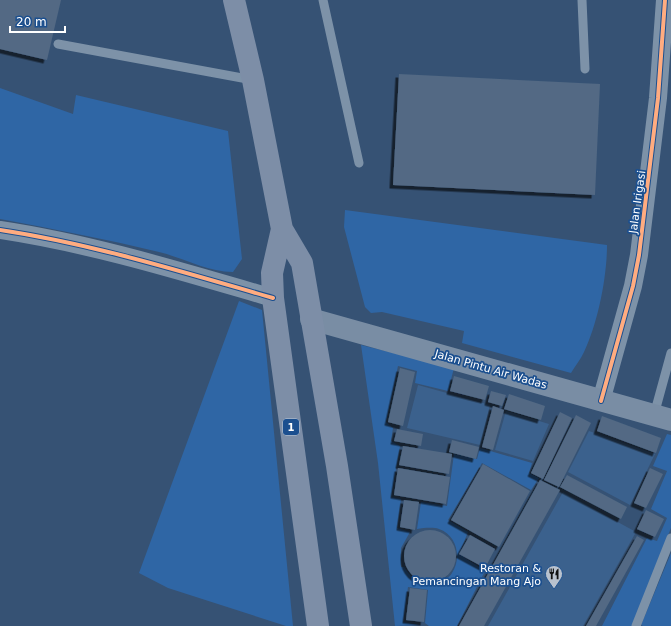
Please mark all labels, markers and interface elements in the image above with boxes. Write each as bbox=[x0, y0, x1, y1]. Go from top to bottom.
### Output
scale bar bbox=[10, 8, 65, 34]
text: 20 m bbox=[16, 15, 47, 29]
street label: Jalan Irigasi bbox=[626, 170, 648, 235]
street label: Jalan Pintu Air Wadas bbox=[432, 347, 549, 392]
road number: 1 bbox=[283, 419, 299, 435]
place label: Restoran & Pemancingan Mang Ajo bbox=[412, 562, 541, 588]
restaurant icon: Restoran & Pemancingan Mang Ajo bbox=[544, 564, 564, 589]

